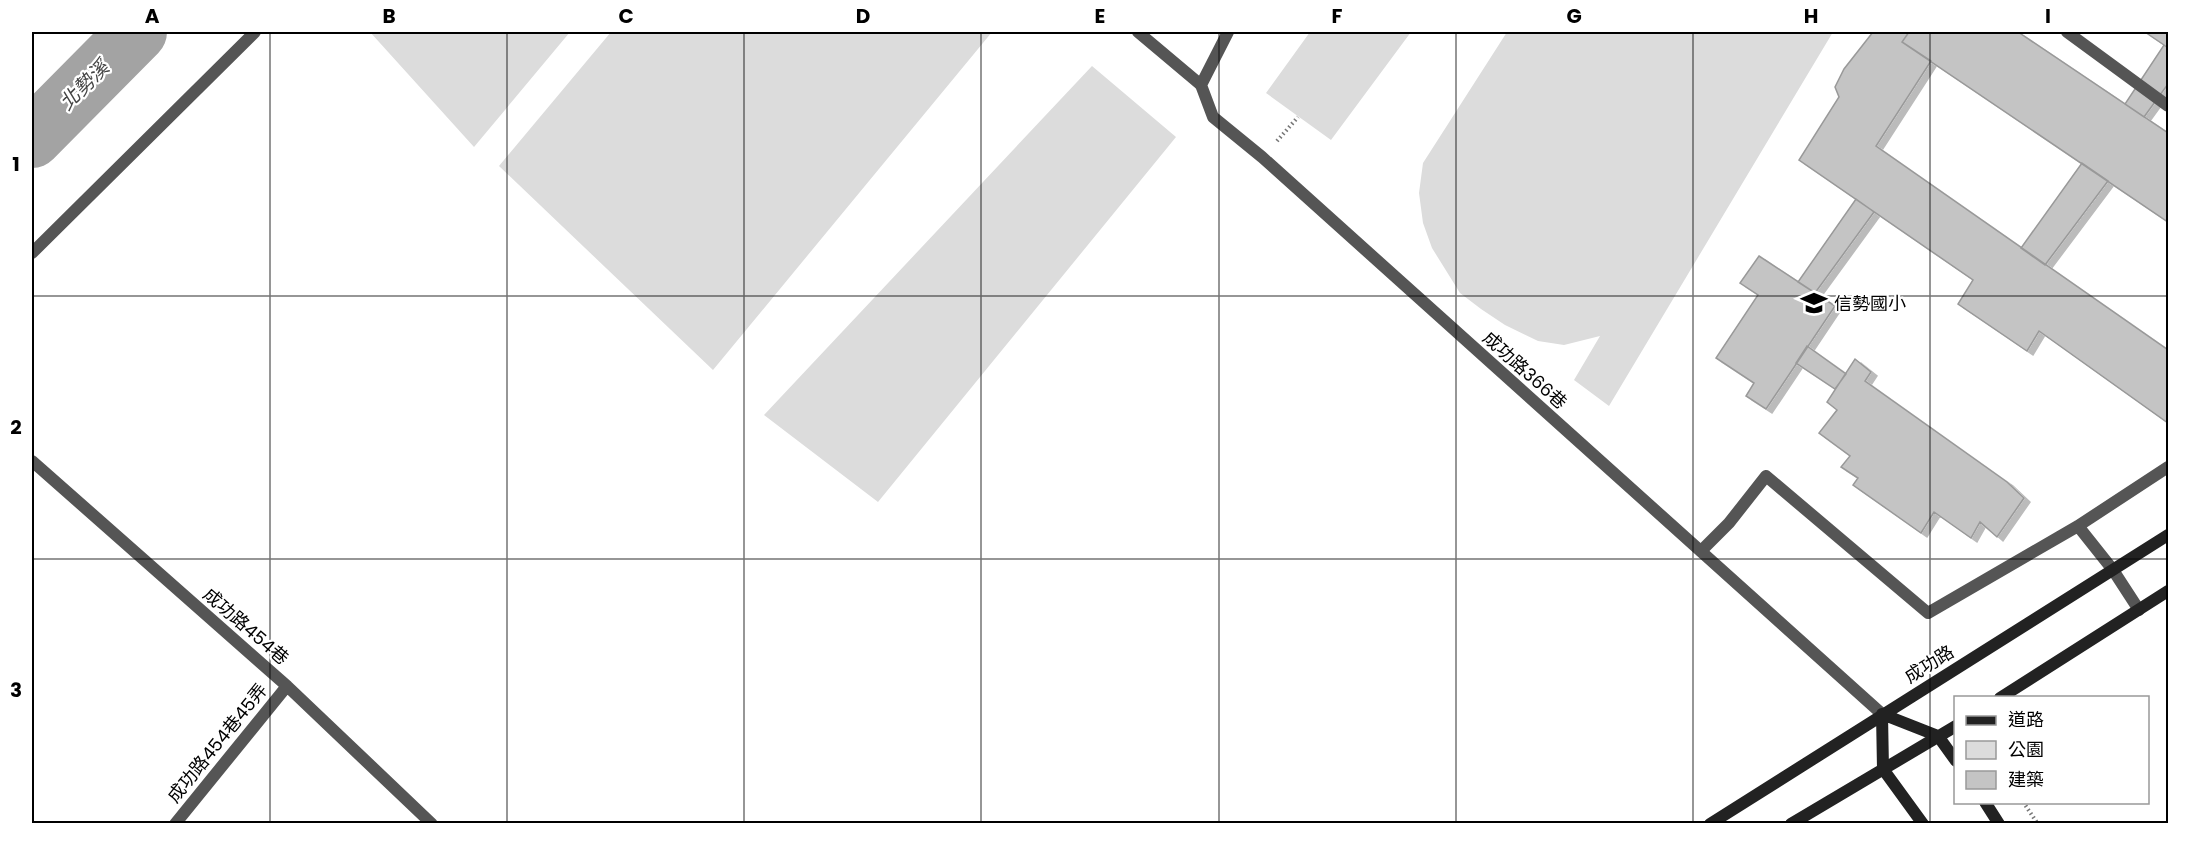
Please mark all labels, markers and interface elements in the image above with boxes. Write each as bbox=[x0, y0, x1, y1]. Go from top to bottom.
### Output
text: A bbox=[145, 2, 160, 30]
text: B bbox=[382, 2, 396, 30]
text: C bbox=[618, 2, 634, 30]
text: D bbox=[856, 2, 870, 30]
text: E bbox=[1095, 2, 1105, 30]
text: F bbox=[1332, 2, 1343, 30]
text: G bbox=[1566, 2, 1582, 30]
text: H bbox=[1804, 2, 1818, 30]
text: I bbox=[2045, 2, 2051, 30]
water label: 北勢溪 bbox=[53, 52, 117, 116]
text: 1 bbox=[12, 150, 20, 178]
school or university icon: 信勢國小 bbox=[1799, 288, 1829, 318]
place label: 信勢國小 bbox=[1834, 291, 1906, 316]
street label: 成功路366巷 bbox=[1477, 325, 1573, 415]
text: 2 bbox=[10, 413, 22, 441]
street label: 成功路454巷 bbox=[198, 582, 294, 670]
street label: 成功路 bbox=[1899, 639, 1959, 689]
text: 3 bbox=[10, 676, 22, 704]
street label: 成功路454巷45弄 bbox=[161, 678, 273, 808]
legend bbox=[1954, 696, 2149, 804]
text: 道路 bbox=[2008, 707, 2044, 732]
text: 公園 bbox=[2008, 737, 2044, 762]
text: 建築 bbox=[2008, 767, 2044, 792]

